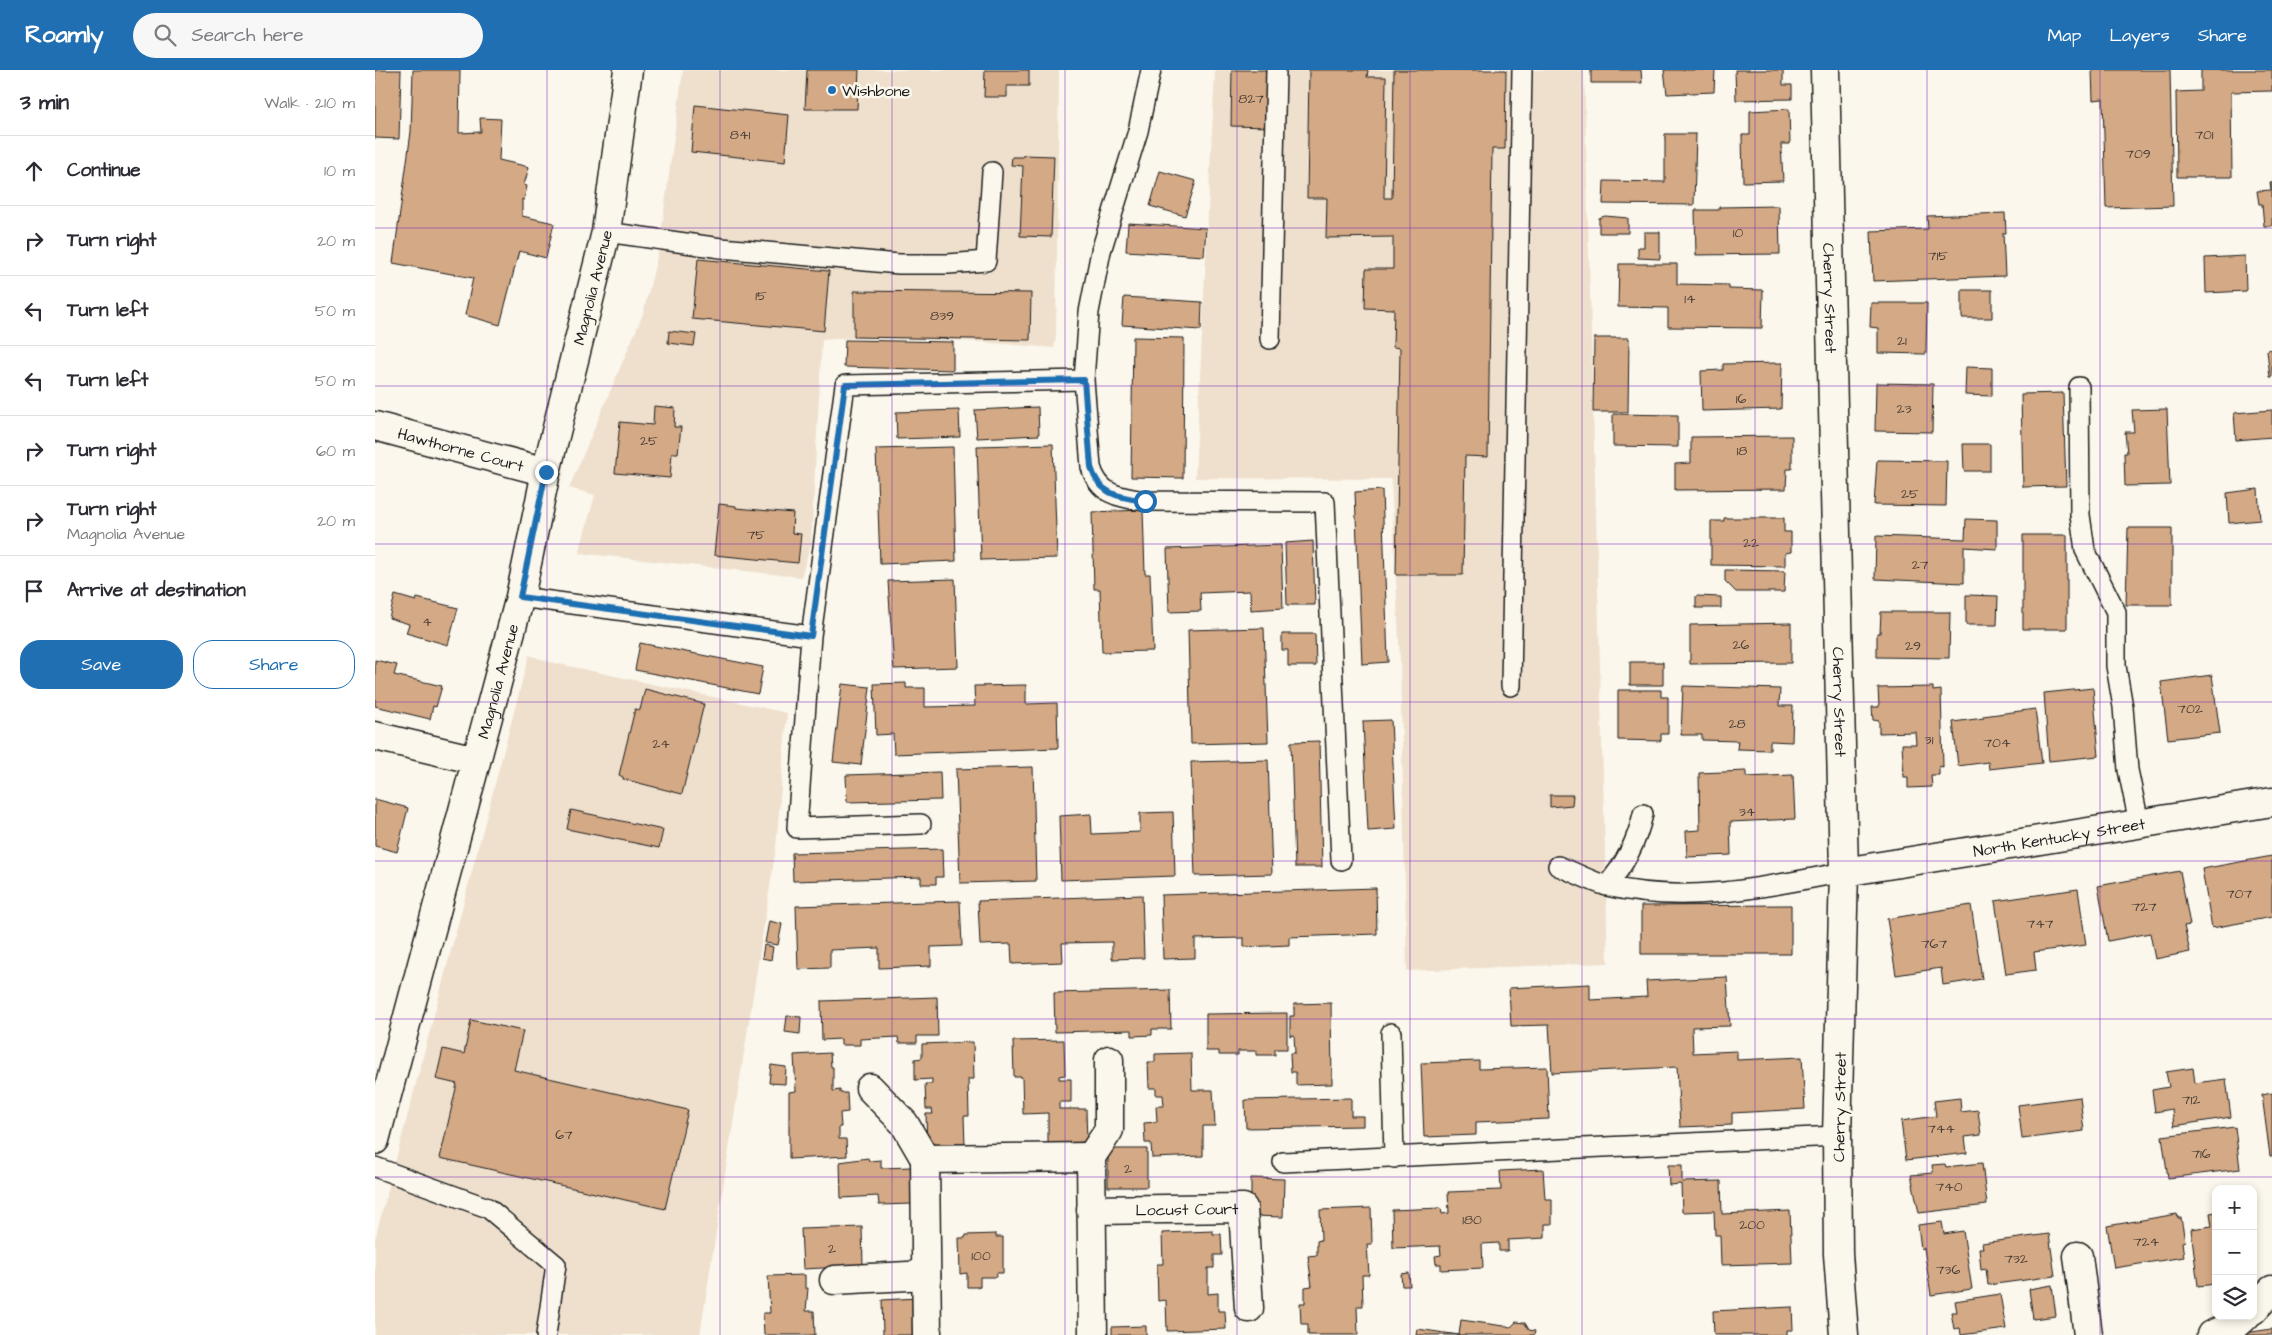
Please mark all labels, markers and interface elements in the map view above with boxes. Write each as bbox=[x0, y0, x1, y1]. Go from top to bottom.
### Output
search box bbox=[133, 13, 483, 58]
text: Roamly bbox=[25, 18, 103, 52]
icon: search bbox=[151, 21, 179, 49]
text: Search here bbox=[191, 22, 304, 49]
text: Map bbox=[2047, 23, 2081, 48]
text: Layers bbox=[2109, 23, 2170, 48]
text: Share bbox=[2198, 23, 2247, 48]
place label: Wishbone bbox=[842, 80, 910, 102]
marker: Wishbone bbox=[826, 84, 838, 96]
text: 3 min bbox=[20, 88, 69, 117]
house number: 827 bbox=[1238, 89, 1264, 109]
text: Walk · 210 m bbox=[264, 92, 355, 114]
house number: 841 bbox=[730, 125, 750, 145]
house number: 701 bbox=[2194, 125, 2214, 145]
house number: 709 bbox=[2125, 144, 2151, 164]
icon: ahead bbox=[20, 157, 48, 185]
text: Continue bbox=[67, 157, 141, 184]
text: 10 m bbox=[324, 160, 355, 182]
house number: 10 bbox=[1733, 223, 1743, 243]
icon: right bbox=[20, 227, 48, 255]
text: Turn right bbox=[67, 227, 156, 254]
street label: Magnolia Avenue bbox=[568, 227, 618, 348]
text: 20 m bbox=[317, 230, 355, 252]
street label: Cherry Street bbox=[1817, 243, 1842, 354]
house number: 715 bbox=[1928, 246, 1948, 266]
house number: 15 bbox=[755, 286, 767, 306]
house number: 14 bbox=[1684, 289, 1696, 309]
icon: left bbox=[20, 297, 48, 325]
text: Turn left bbox=[67, 297, 148, 324]
text: 50 m bbox=[315, 300, 355, 322]
house number: 839 bbox=[930, 306, 954, 326]
house number: 21 bbox=[1897, 331, 1907, 351]
icon: left bbox=[20, 367, 48, 395]
text: Turn left bbox=[67, 367, 148, 394]
text: 50 m bbox=[315, 370, 355, 392]
house number: 16 bbox=[1736, 389, 1747, 409]
house number: 23 bbox=[1896, 399, 1912, 419]
street label: Hawthorne Court bbox=[395, 423, 527, 478]
house number: 25 bbox=[640, 431, 658, 451]
icon: right bbox=[20, 437, 48, 465]
text: Turn right bbox=[67, 437, 156, 464]
text: 60 m bbox=[316, 440, 355, 462]
house number: 18 bbox=[1737, 441, 1747, 461]
route end bbox=[535, 461, 558, 484]
house number: 25 bbox=[1901, 484, 1919, 504]
route start bbox=[1134, 490, 1157, 513]
text: Turn right bbox=[67, 496, 156, 523]
icon: right bbox=[20, 507, 48, 535]
text: 20 m bbox=[317, 510, 355, 532]
text: Magnolia Avenue bbox=[67, 523, 185, 545]
house number: 75 bbox=[747, 525, 765, 545]
house number: 22 bbox=[1743, 533, 1759, 553]
house number: 27 bbox=[1912, 555, 1929, 575]
icon: arrive bbox=[20, 577, 48, 605]
text: Arrive at destination bbox=[67, 577, 246, 604]
house number: 4 bbox=[422, 612, 432, 632]
street label: Magnolia Avenue bbox=[473, 621, 524, 741]
house number: 26 bbox=[1733, 635, 1750, 655]
house number: 29 bbox=[1905, 636, 1921, 656]
button: Save bbox=[20, 640, 183, 689]
button: Share bbox=[193, 640, 355, 689]
street label: Cherry Street bbox=[1827, 647, 1851, 758]
house number: 702 bbox=[2177, 699, 2203, 719]
house number: 28 bbox=[1728, 714, 1746, 734]
house number: 31 bbox=[1925, 730, 1934, 750]
house number: 704 bbox=[1984, 733, 2011, 753]
house number: 24 bbox=[652, 734, 670, 754]
house number: 34 bbox=[1739, 802, 1756, 822]
street label: North Kentucky Street bbox=[1972, 813, 2148, 863]
house number: 707 bbox=[2226, 884, 2252, 904]
house number: 727 bbox=[2131, 897, 2157, 917]
house number: 747 bbox=[2027, 914, 2054, 934]
house number: 767 bbox=[1921, 934, 1947, 954]
street label: Cherry Street bbox=[1828, 1051, 1853, 1162]
house number: 712 bbox=[2182, 1090, 2200, 1110]
house number: 744 bbox=[1927, 1119, 1955, 1139]
house number: 67 bbox=[555, 1125, 573, 1145]
house number: 716 bbox=[2191, 1144, 2211, 1164]
house number: 2 bbox=[1124, 1159, 1132, 1179]
house number: 740 bbox=[1936, 1177, 1963, 1197]
map controls bbox=[2212, 1185, 2257, 1320]
button: + bbox=[2212, 1185, 2257, 1230]
street label: Locust Court bbox=[1135, 1198, 1239, 1221]
house number: 180 bbox=[1462, 1210, 1482, 1230]
house number: 200 bbox=[1739, 1215, 1765, 1235]
button: − bbox=[2212, 1230, 2257, 1275]
house number: 724 bbox=[2133, 1232, 2160, 1252]
house number: 2 bbox=[828, 1239, 836, 1259]
house number: 100 bbox=[971, 1246, 991, 1266]
house number: 732 bbox=[2004, 1249, 2028, 1269]
house number: 736 bbox=[1936, 1260, 1960, 1280]
button: layers bbox=[2212, 1275, 2257, 1320]

